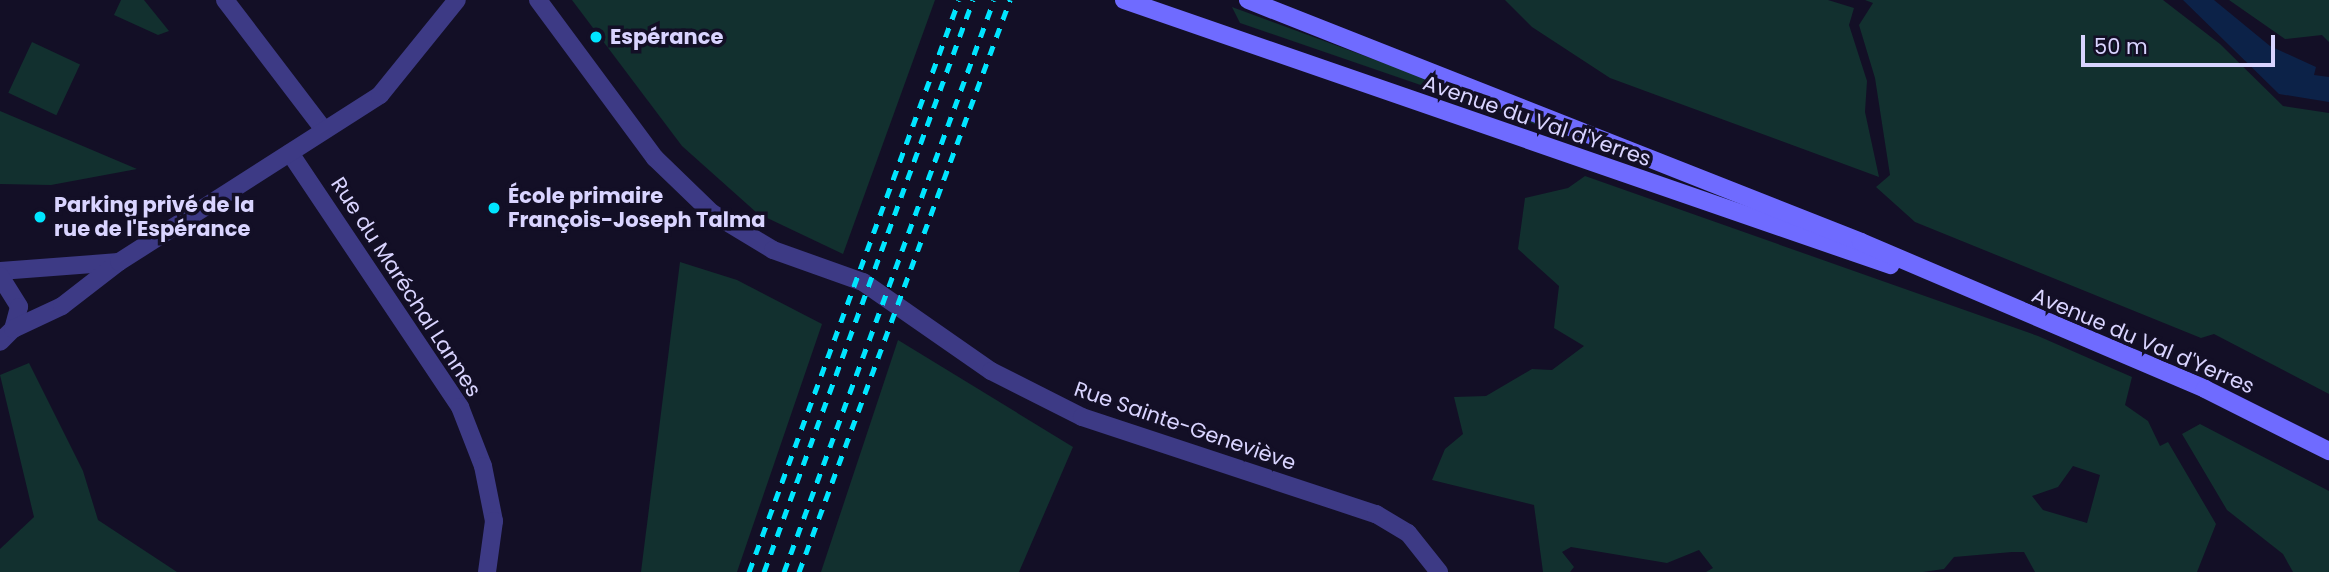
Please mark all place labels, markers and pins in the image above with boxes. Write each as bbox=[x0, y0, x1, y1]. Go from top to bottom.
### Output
place label: Espérance bbox=[610, 24, 723, 50]
marker: Espérance bbox=[588, 29, 604, 45]
place label: École primaire François-Joseph Talma bbox=[508, 183, 765, 233]
place label: Parking privé de la rue de l'Espérance bbox=[54, 192, 254, 242]
marker: École primaire François-Joseph Talma bbox=[486, 200, 502, 216]
marker: Parking privé de la rue de l'Espérance bbox=[32, 209, 48, 225]

